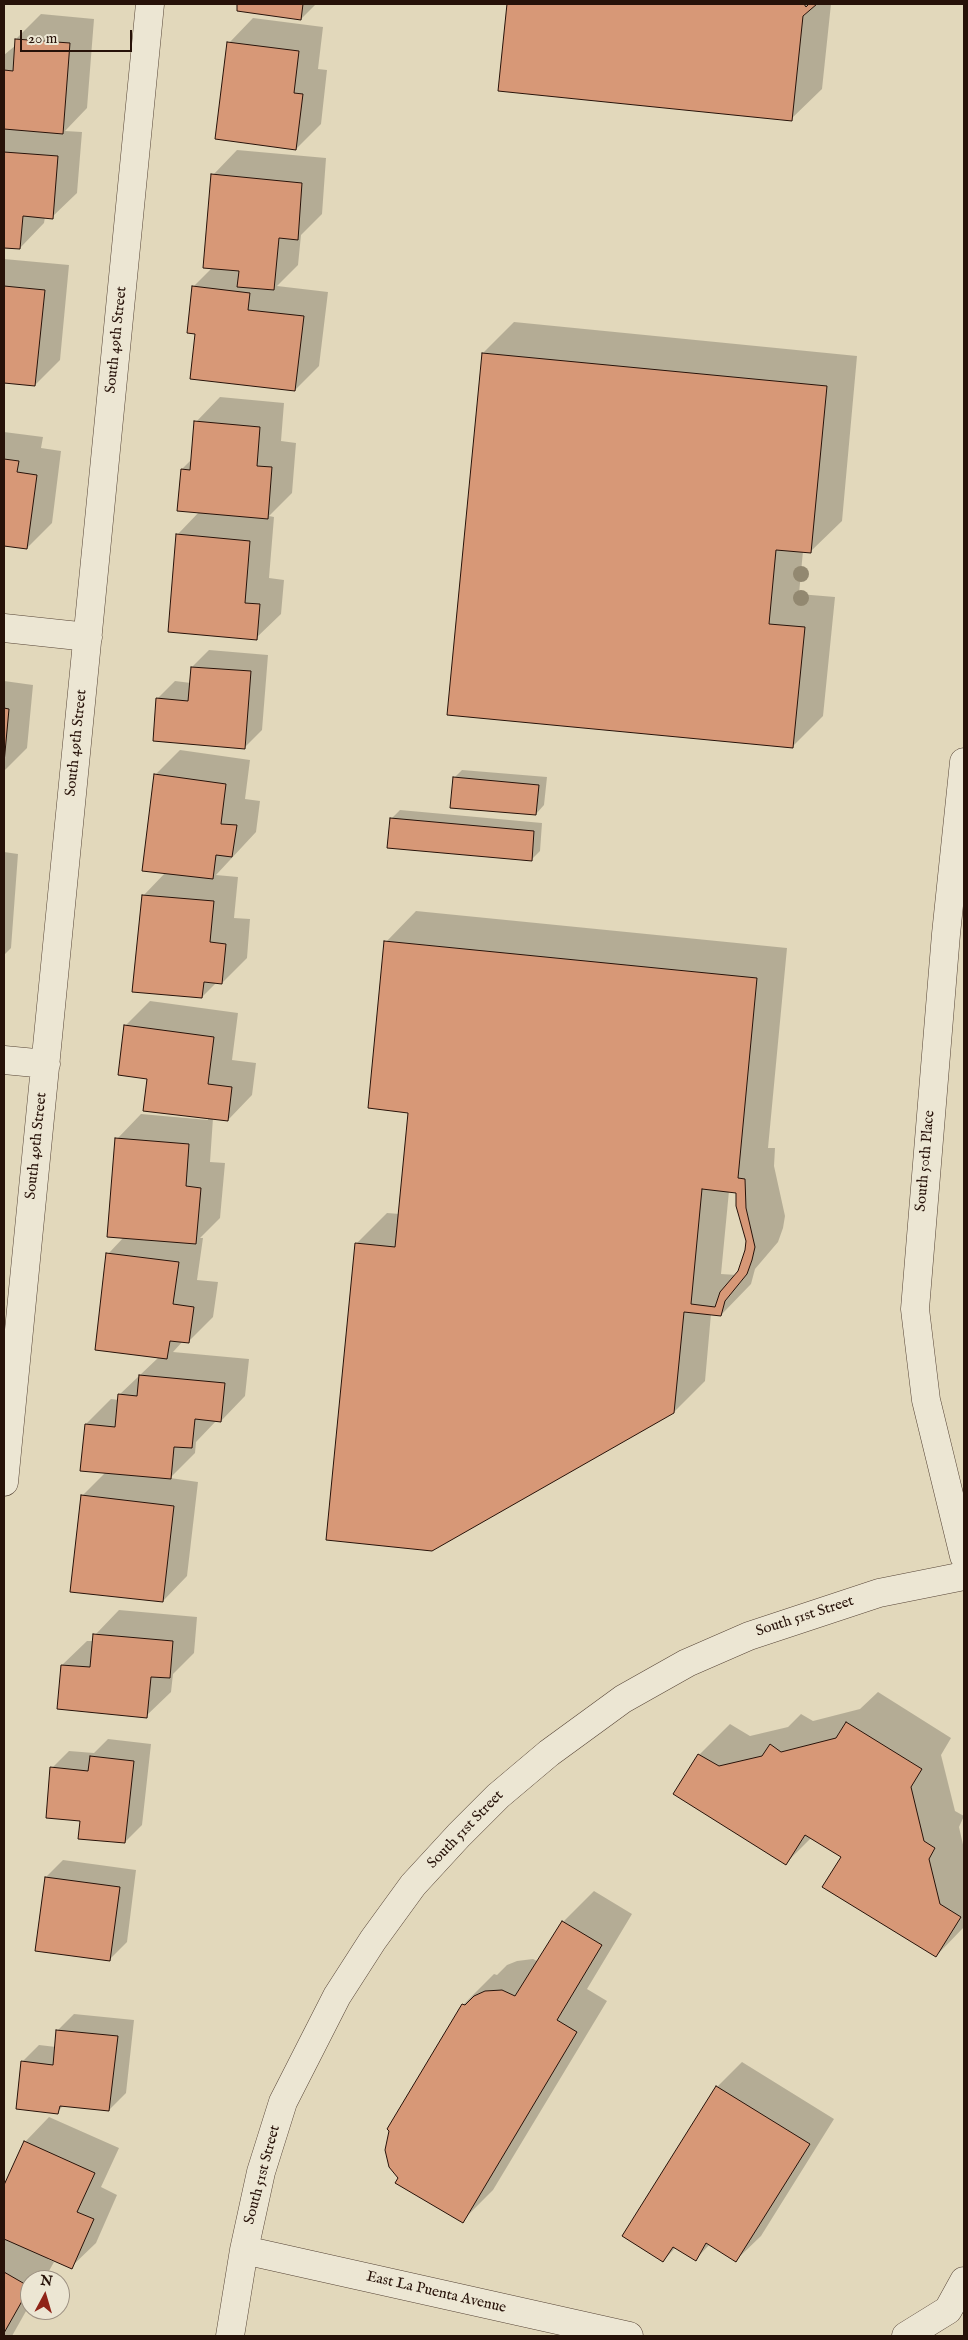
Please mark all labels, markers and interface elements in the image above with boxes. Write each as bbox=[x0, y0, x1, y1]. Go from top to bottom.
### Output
scale bar bbox=[22, 20, 135, 52]
text: 20 m bbox=[28, 29, 57, 48]
street label: South 49th Street bbox=[102, 286, 132, 394]
street label: South 49th Street bbox=[62, 689, 92, 797]
street label: South 49th Street bbox=[22, 1092, 52, 1200]
street label: South 50th Place bbox=[913, 1110, 939, 1212]
street label: South 51st Street bbox=[754, 1593, 856, 1641]
street label: South 51st Street bbox=[424, 1787, 508, 1873]
street label: South 51st Street bbox=[241, 2123, 285, 2227]
street label: East La Puenta Avenue bbox=[364, 2268, 508, 2318]
north arrow bbox=[20, 2270, 70, 2320]
text: N bbox=[39, 2271, 53, 2291]

